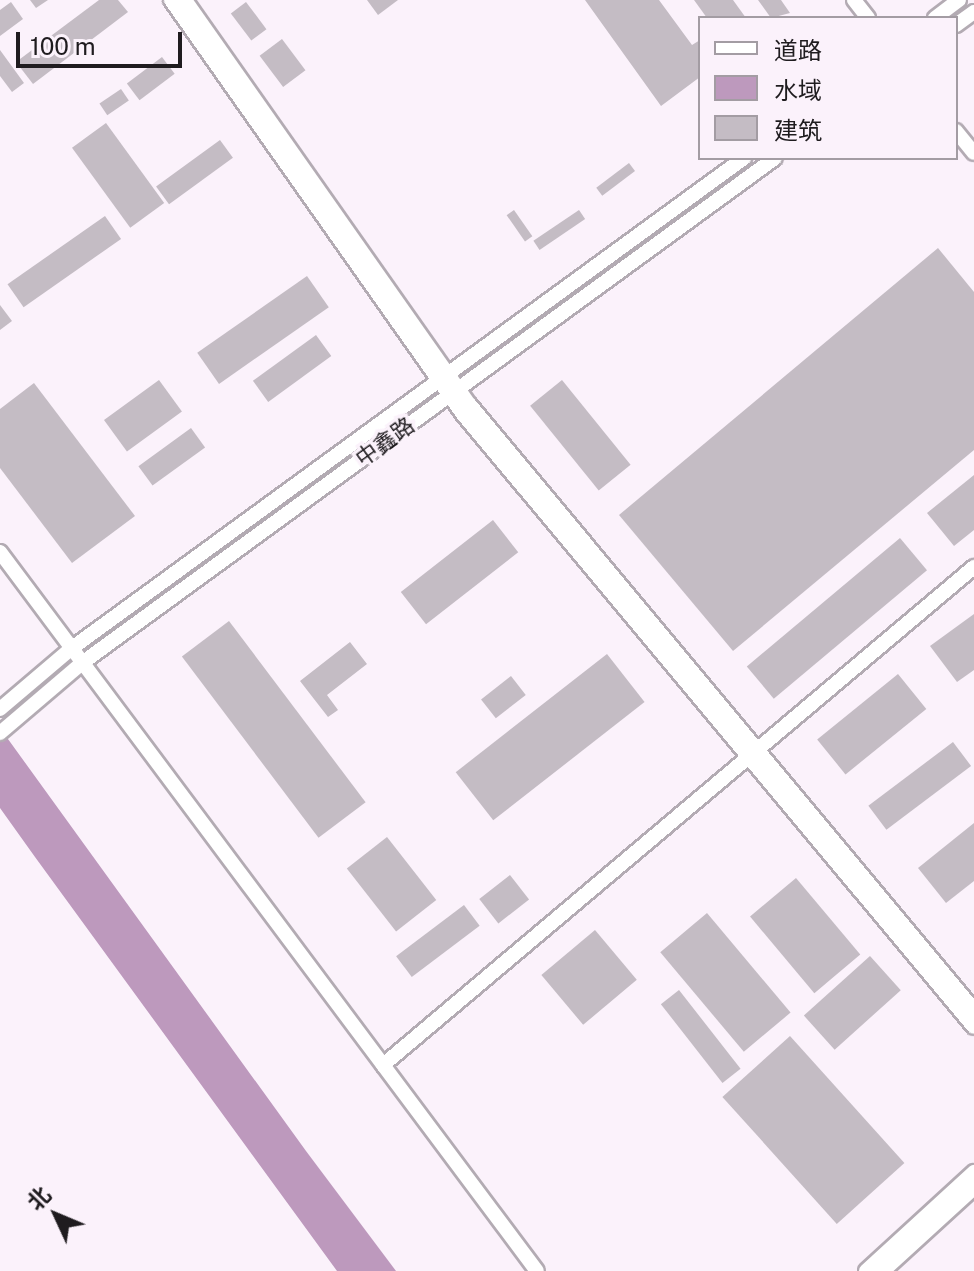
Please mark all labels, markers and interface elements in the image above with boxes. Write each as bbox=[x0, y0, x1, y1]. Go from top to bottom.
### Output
scale bar bbox=[20, 16, 186, 66]
legend bbox=[698, 16, 958, 160]
text: 100 m bbox=[30, 32, 96, 60]
text: 道路 bbox=[774, 36, 822, 64]
text: 水域 bbox=[774, 76, 822, 104]
text: 建筑 bbox=[774, 116, 822, 144]
street label: 中鑫路 bbox=[351, 412, 419, 472]
north arrow bbox=[16, 1175, 96, 1255]
text: 北 bbox=[22, 1181, 56, 1215]

